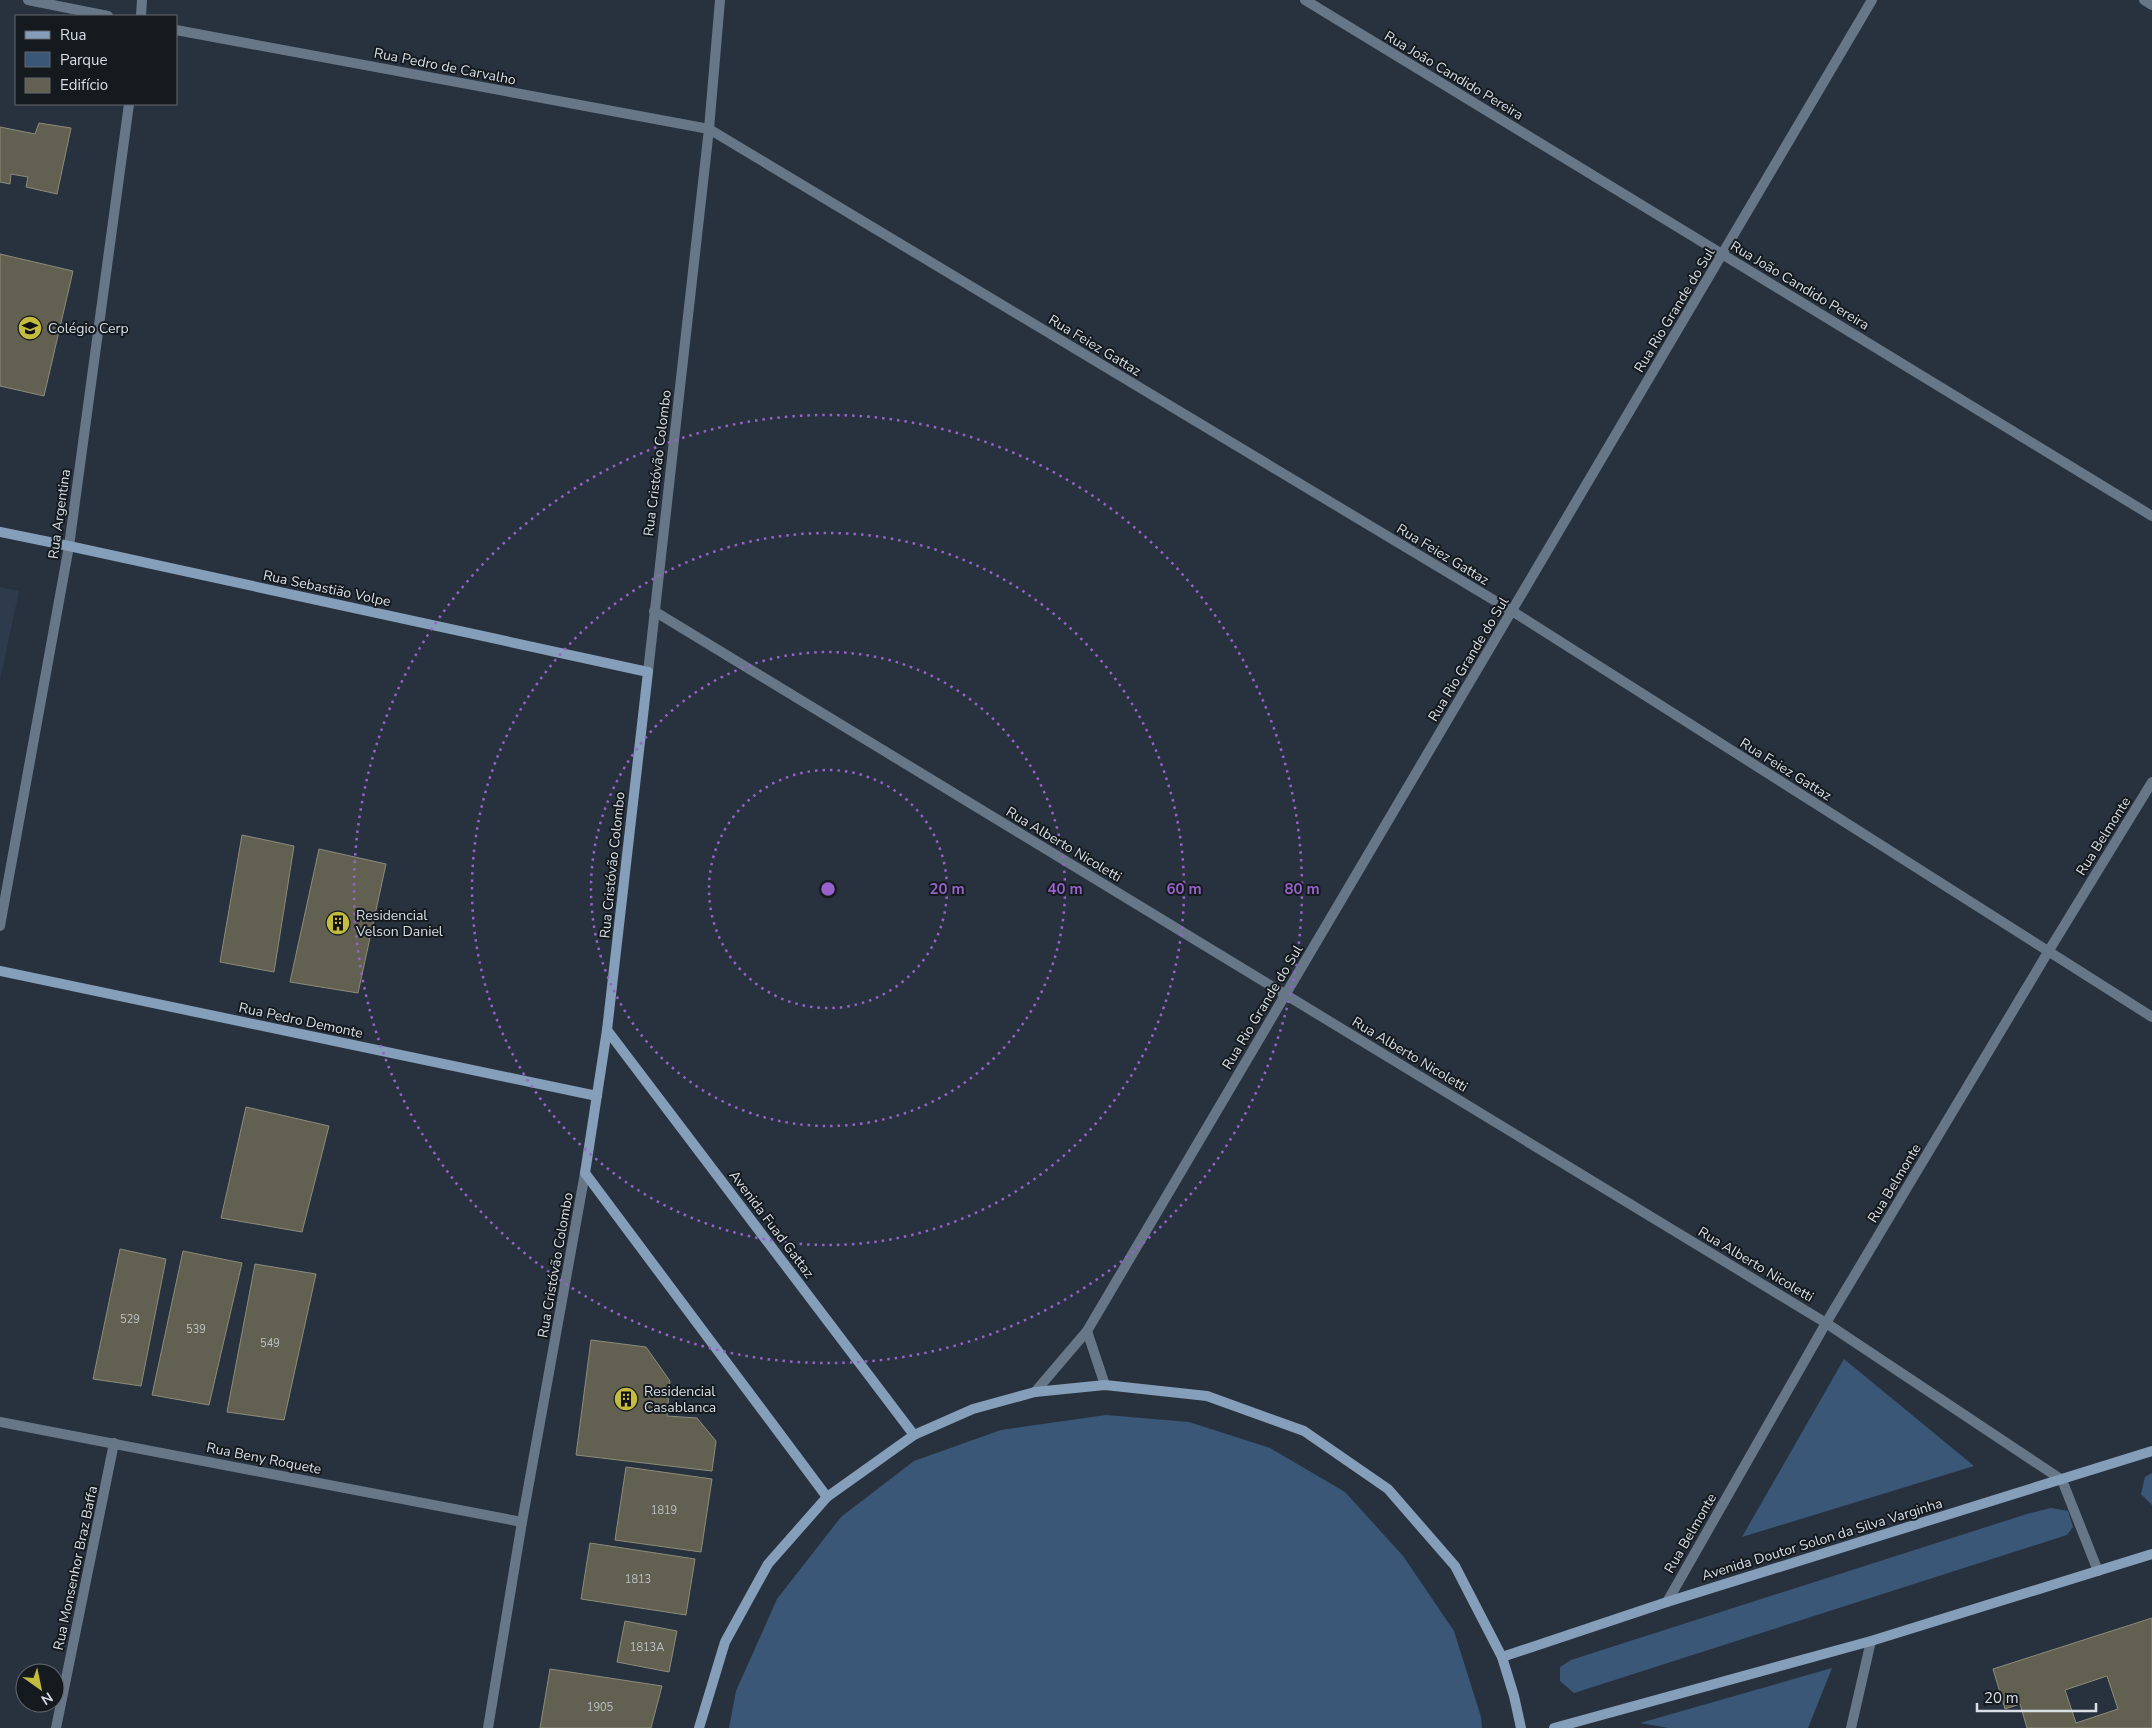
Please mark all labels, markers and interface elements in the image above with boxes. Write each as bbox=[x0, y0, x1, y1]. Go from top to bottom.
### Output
legend bbox=[15, 15, 178, 105]
text: Rua bbox=[60, 25, 86, 45]
street label: Rua João Candido Pereira bbox=[1381, 26, 1527, 124]
street label: Rua Pedro de Carvalho bbox=[372, 43, 518, 90]
text: Parque bbox=[60, 50, 108, 70]
text: Edifício bbox=[60, 75, 108, 95]
street label: Rua João Candido Pereira bbox=[1727, 236, 1873, 334]
street label: Rua Rio Grande do Sul bbox=[1630, 244, 1720, 376]
street label: Rua Feiez Gattaz bbox=[1045, 310, 1145, 381]
school or university icon: Colégio Cerp bbox=[17, 315, 43, 341]
place label: Colégio Cerp bbox=[48, 319, 129, 338]
street label: Rua Cristóvão Colombo bbox=[639, 389, 676, 537]
street label: Rua Argentina bbox=[44, 468, 75, 560]
street label: Rua Feiez Gattaz bbox=[1393, 519, 1493, 590]
street label: Rua Sebastião Volpe bbox=[261, 566, 392, 611]
street label: Rua Rio Grande do Sul bbox=[1424, 593, 1514, 725]
street label: Rua Feiez Gattaz bbox=[1736, 734, 1836, 806]
street label: Rua Cristóvão Colombo bbox=[595, 791, 630, 939]
street label: Rua Belmonte bbox=[2072, 793, 2135, 879]
street label: Rua Alberto Nicoletti bbox=[1002, 802, 1125, 887]
text: 20 m bbox=[929, 879, 965, 899]
text: 40 m bbox=[1047, 879, 1083, 899]
text: 60 m bbox=[1166, 879, 1202, 899]
text: 80 m bbox=[1284, 879, 1320, 899]
centre of rings bbox=[819, 880, 837, 898]
place label: Residencial Velson Daniel bbox=[355, 906, 444, 941]
building icon: Residencial Velson Daniel bbox=[325, 910, 351, 936]
street label: Rua Rio Grande do Sul bbox=[1218, 941, 1308, 1073]
street label: Rua Pedro Demonte bbox=[237, 998, 365, 1043]
street label: Rua Alberto Nicoletti bbox=[1348, 1012, 1471, 1097]
street label: Rua Belmonte bbox=[1863, 1140, 1926, 1226]
street label: Avenida Fuad Gattaz bbox=[725, 1167, 819, 1283]
street label: Rua Cristóvão Colombo bbox=[533, 1191, 578, 1339]
street label: Rua Alberto Nicoletti bbox=[1694, 1222, 1817, 1307]
house number: 529 bbox=[120, 1312, 140, 1327]
house number: 539 bbox=[186, 1322, 206, 1337]
house number: 549 bbox=[260, 1336, 280, 1351]
place label: Residencial Casablanca bbox=[644, 1382, 716, 1417]
building icon: Residencial Casablanca bbox=[613, 1386, 639, 1412]
street label: Rua Beny Roquete bbox=[205, 1438, 323, 1479]
street label: Rua Monsenhor Braz Baffa bbox=[49, 1484, 102, 1652]
street label: Rua Belmonte bbox=[1660, 1490, 1721, 1577]
street label: Avenida Doutor Solon da Silva Varginha bbox=[1699, 1494, 1945, 1585]
house number: 1819 bbox=[651, 1503, 677, 1518]
house number: 1813 bbox=[625, 1572, 651, 1587]
house number: 1813A bbox=[630, 1640, 664, 1655]
north arrow bbox=[15, 1663, 65, 1713]
scale bar bbox=[1977, 1680, 2096, 1712]
text: N bbox=[37, 1688, 56, 1709]
text: 20 m bbox=[1984, 1688, 2019, 1708]
house number: 1905 bbox=[587, 1700, 614, 1715]

